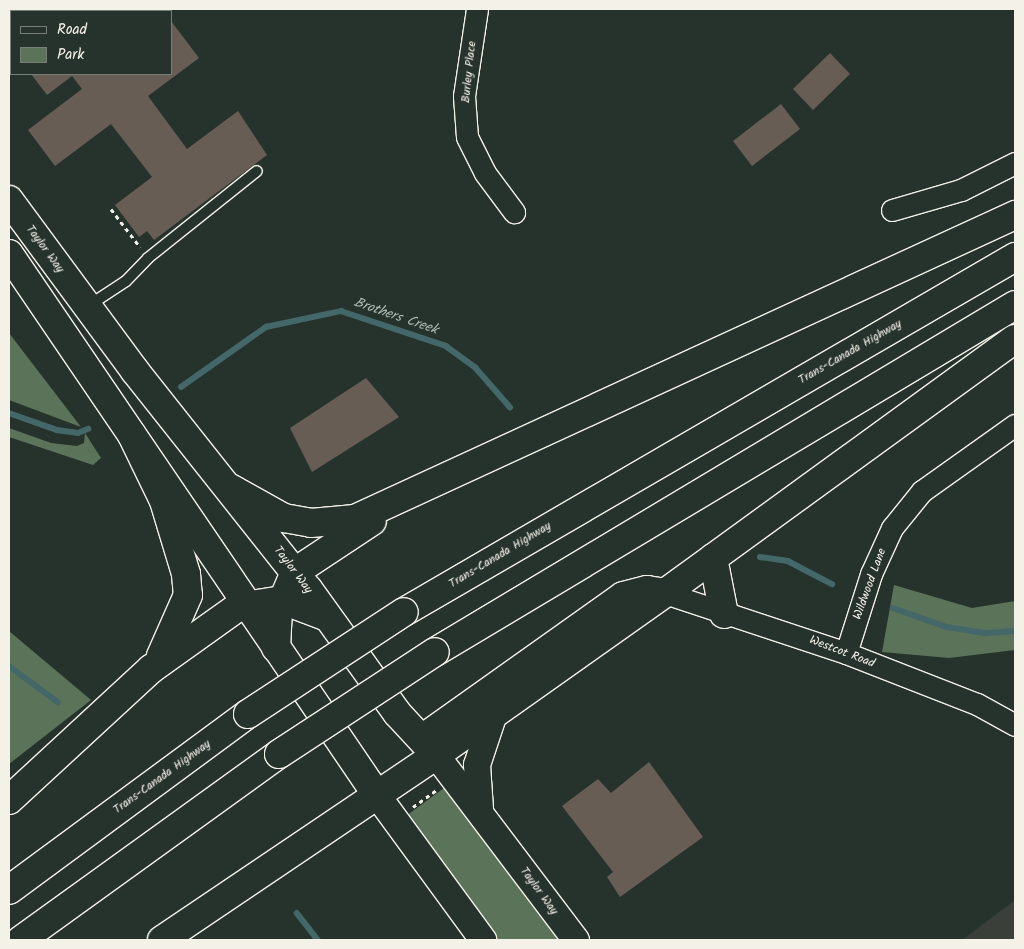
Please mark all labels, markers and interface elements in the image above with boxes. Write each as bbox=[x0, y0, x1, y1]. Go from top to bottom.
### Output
legend bbox=[10, 10, 172, 75]
text: Road bbox=[57, 18, 87, 42]
street label: Burley Place bbox=[459, 40, 479, 104]
text: Park bbox=[57, 43, 84, 67]
street label: Taylor Way bbox=[23, 222, 67, 276]
water label: Brothers Creek bbox=[352, 294, 440, 338]
street label: Trans-Canada Highway bbox=[796, 317, 904, 387]
street label: Trans-Canada Highway bbox=[446, 519, 554, 591]
street label: Taylor Way bbox=[271, 544, 315, 596]
street label: Wildwood Lane bbox=[850, 546, 890, 622]
street label: Westcot Road bbox=[807, 633, 877, 671]
street label: Trans-Canada Highway bbox=[111, 737, 213, 817]
street label: Taylor Way bbox=[517, 864, 561, 918]

